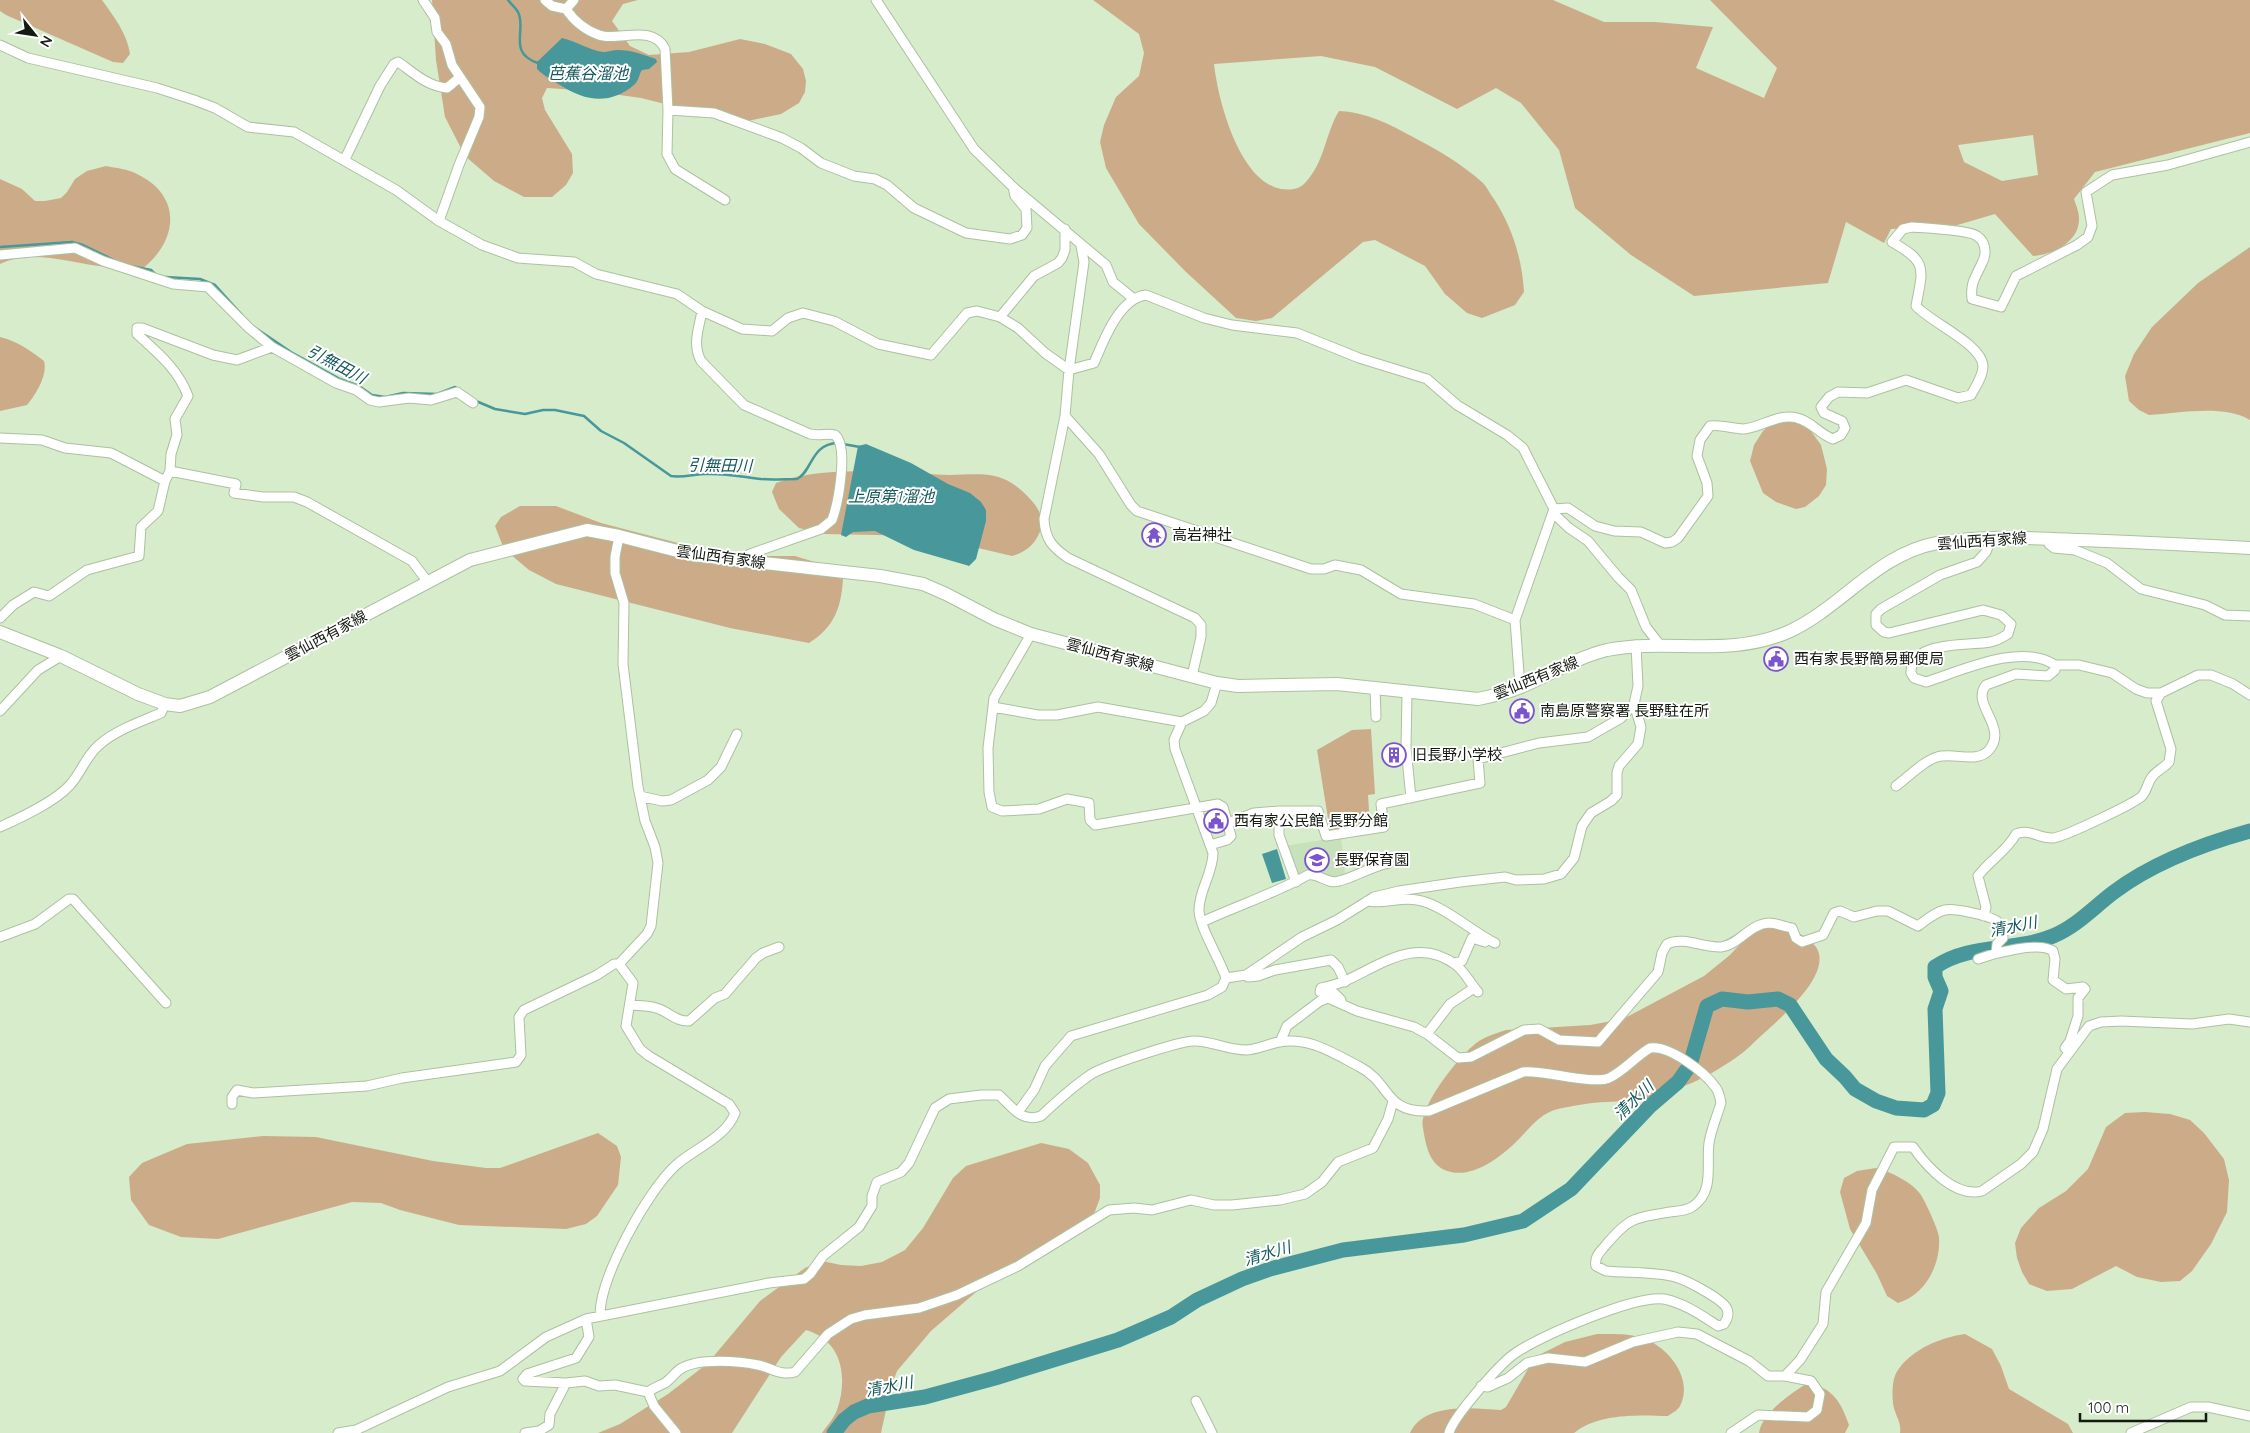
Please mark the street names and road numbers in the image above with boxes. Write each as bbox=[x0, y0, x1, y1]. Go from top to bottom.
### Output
street label: 雲仙西有家線 bbox=[1936, 528, 2028, 553]
street label: 雲仙西有家線 bbox=[675, 541, 767, 572]
street label: 雲仙西有家線 bbox=[282, 606, 370, 665]
street label: 雲仙西有家線 bbox=[1064, 634, 1156, 675]
street label: 雲仙西有家線 bbox=[1491, 652, 1581, 703]

